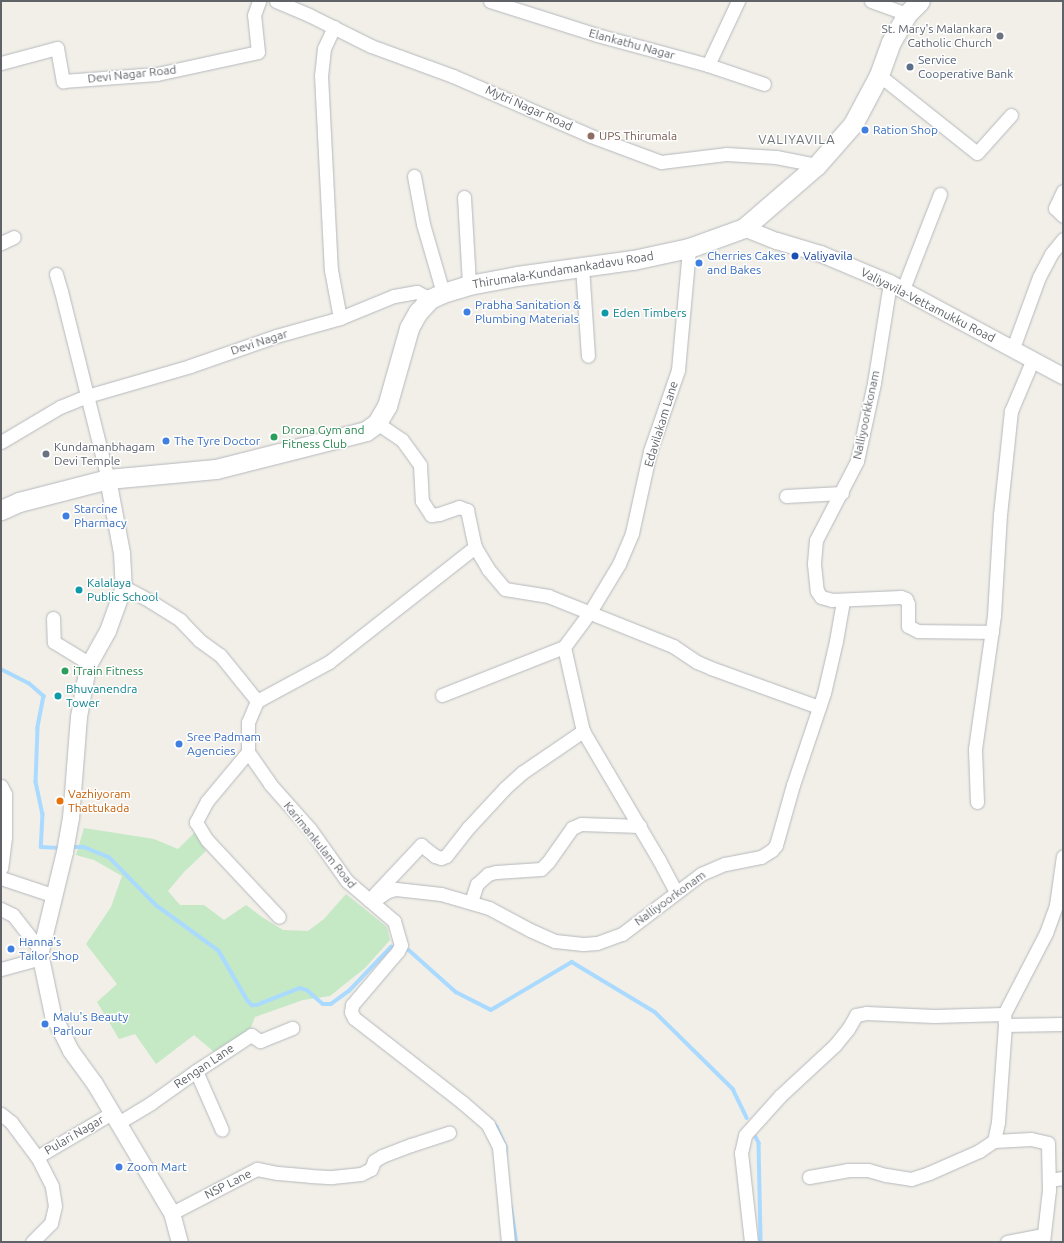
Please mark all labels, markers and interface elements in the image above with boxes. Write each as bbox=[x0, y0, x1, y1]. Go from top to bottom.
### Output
place label: St. Mary's Malankara Catholic Church bbox=[881, 22, 992, 50]
street label: Elankathu Nagar bbox=[587, 26, 677, 62]
marker: St. Mary's Malankara Catholic Church bbox=[995, 31, 1005, 41]
place label: Service Cooperative Bank bbox=[918, 53, 1013, 81]
street label: Devi Nagar Road bbox=[87, 62, 177, 86]
marker: Service Cooperative Bank bbox=[905, 62, 915, 72]
street label: Mytri Nagar Road bbox=[483, 82, 575, 134]
place label: Ration Shop bbox=[873, 123, 938, 137]
marker: Ration Shop bbox=[860, 125, 870, 135]
place label: UPS Thirumala bbox=[599, 129, 677, 143]
marker: UPS Thirumala bbox=[586, 131, 596, 141]
district label: VALIYAVILA bbox=[758, 131, 836, 147]
street label: Thirumala-Kundamankadavu Road bbox=[471, 249, 655, 291]
place label: Cherries Cakes and Bakes bbox=[707, 249, 786, 277]
place label: Valiyavila bbox=[803, 249, 853, 263]
marker: Valiyavila bbox=[790, 251, 800, 261]
marker: Cherries Cakes and Bakes bbox=[694, 258, 704, 268]
street label: Valiyavila-Vettamukku Road bbox=[858, 265, 998, 345]
place label: Prabha Sanitation & Plumbing Materials bbox=[475, 298, 581, 326]
place label: Eden Timbers bbox=[613, 306, 686, 320]
marker: Prabha Sanitation & Plumbing Materials bbox=[462, 307, 472, 317]
marker: Eden Timbers bbox=[600, 308, 610, 318]
street label: Devi Nagar bbox=[229, 326, 289, 358]
street label: Nalliyoorkkonam bbox=[850, 369, 882, 461]
street label: Edavilakam Lane bbox=[641, 379, 681, 469]
place label: Drona Gym and Fitness Club bbox=[282, 423, 365, 451]
marker: Drona Gym and Fitness Club bbox=[269, 432, 279, 442]
place label: The Tyre Doctor bbox=[174, 434, 260, 448]
marker: The Tyre Doctor bbox=[161, 436, 171, 446]
place label: Kundamanbhagam Devi Temple bbox=[54, 440, 155, 468]
marker: Kundamanbhagam Devi Temple bbox=[41, 449, 51, 459]
place label: Starcine Pharmacy bbox=[74, 502, 127, 530]
marker: Starcine Pharmacy bbox=[61, 511, 71, 521]
place label: Kalalaya Public School bbox=[87, 576, 158, 604]
marker: Kalalaya Public School bbox=[74, 585, 84, 595]
place label: iTrain Fitness bbox=[73, 664, 143, 678]
marker: iTrain Fitness bbox=[60, 666, 70, 676]
place label: Bhuvanendra Tower bbox=[66, 682, 137, 710]
marker: Bhuvanendra Tower bbox=[53, 691, 63, 701]
place label: Sree Padmam Agencies bbox=[187, 730, 261, 758]
marker: Sree Padmam Agencies bbox=[174, 739, 184, 749]
place label: Vazhiyoram Thattukada bbox=[68, 787, 131, 815]
marker: Vazhiyoram Thattukada bbox=[55, 796, 65, 806]
street label: Karimankulam Road bbox=[281, 799, 359, 891]
street label: Nalliyoorkonam bbox=[632, 867, 708, 929]
place label: Hanna's Tailor Shop bbox=[19, 935, 79, 963]
marker: Hanna's Tailor Shop bbox=[6, 944, 16, 954]
place label: Malu's Beauty Parlour bbox=[53, 1010, 128, 1038]
marker: Malu's Beauty Parlour bbox=[40, 1019, 50, 1029]
street label: Rengan Lane bbox=[171, 1041, 237, 1091]
street label: Pulari Nagar bbox=[42, 1112, 106, 1158]
place label: Zoom Mart bbox=[127, 1160, 187, 1174]
marker: Zoom Mart bbox=[114, 1162, 124, 1172]
street label: NSP Lane bbox=[202, 1166, 254, 1202]

